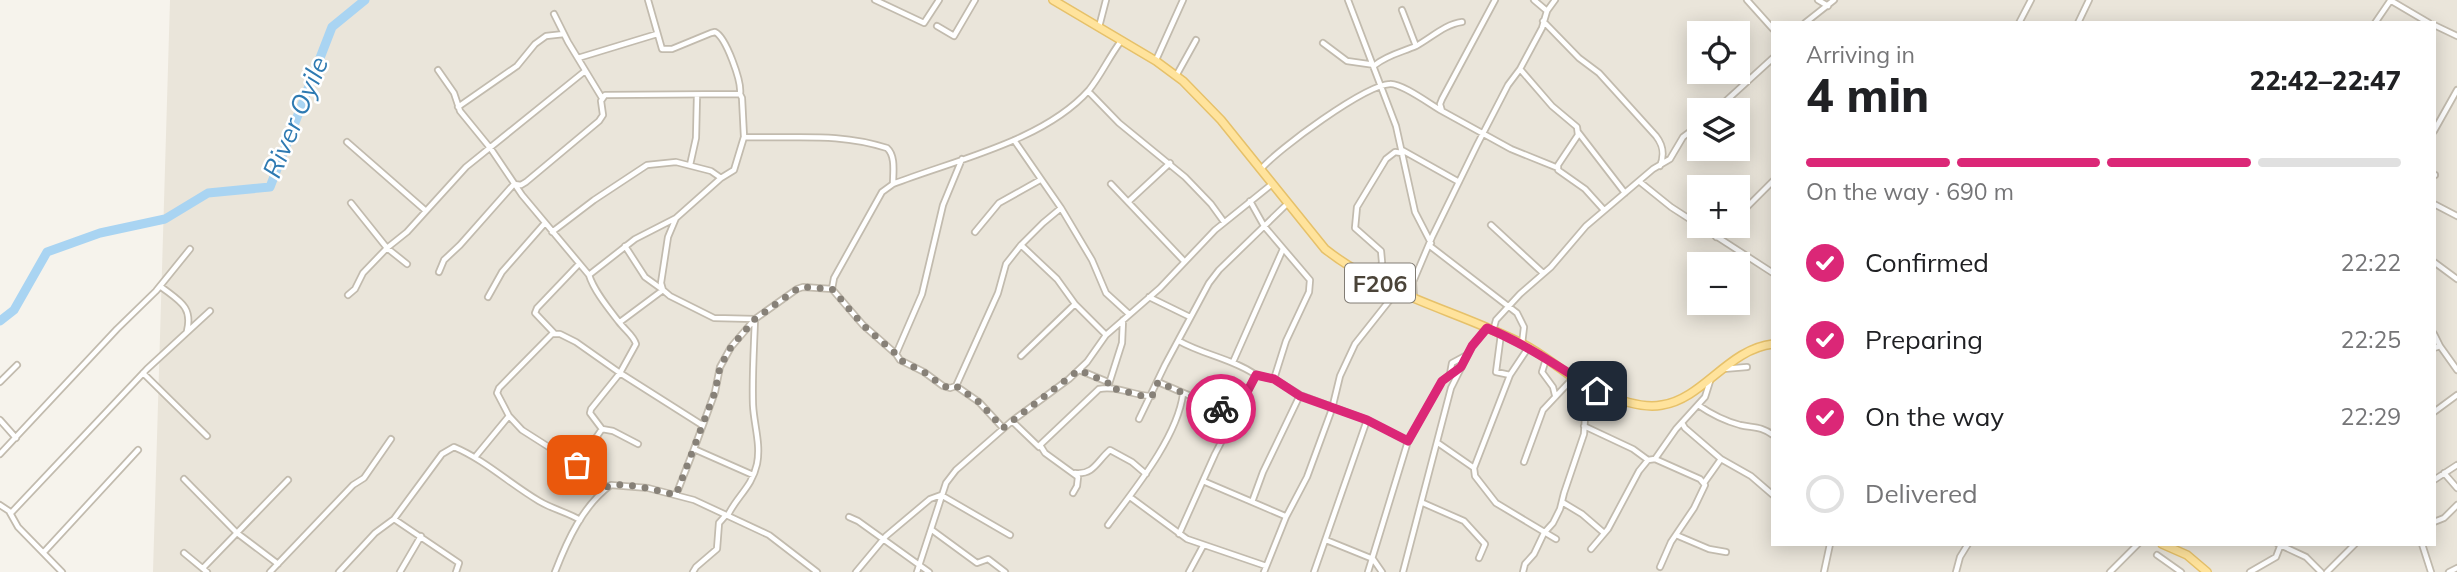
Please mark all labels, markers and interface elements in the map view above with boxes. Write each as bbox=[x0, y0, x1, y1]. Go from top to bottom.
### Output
map controls bbox=[1687, 21, 1750, 315]
button: locate bbox=[1687, 21, 1750, 84]
text: Arriving in bbox=[1806, 40, 1915, 69]
water label: River Oyile bbox=[255, 51, 335, 183]
text: 22:42–22:47 bbox=[2250, 64, 2401, 97]
text: 4 min bbox=[1806, 66, 1929, 124]
button: layers bbox=[1687, 98, 1750, 161]
button: + bbox=[1687, 175, 1750, 238]
text: On the way · 690 m bbox=[1806, 177, 2014, 206]
icon: check bbox=[1806, 244, 1844, 282]
text: Confirmed bbox=[1865, 246, 1989, 279]
text: 22:22 bbox=[2341, 248, 2401, 277]
button: − bbox=[1687, 252, 1750, 315]
road number: F206 bbox=[1345, 264, 1415, 302]
icon: check bbox=[1806, 321, 1844, 359]
text: Preparing bbox=[1865, 323, 1983, 356]
text: 22:25 bbox=[2341, 325, 2401, 354]
pin bbox=[1567, 361, 1627, 421]
icon: home bbox=[1578, 372, 1616, 410]
courier bbox=[1186, 374, 1256, 444]
icon: bike bbox=[1202, 390, 1240, 428]
icon: check bbox=[1806, 398, 1844, 436]
text: On the way bbox=[1865, 400, 2004, 433]
text: 22:29 bbox=[2341, 402, 2401, 431]
pin bbox=[547, 435, 607, 495]
icon: bag bbox=[558, 446, 596, 484]
text: Delivered bbox=[1865, 477, 1978, 510]

